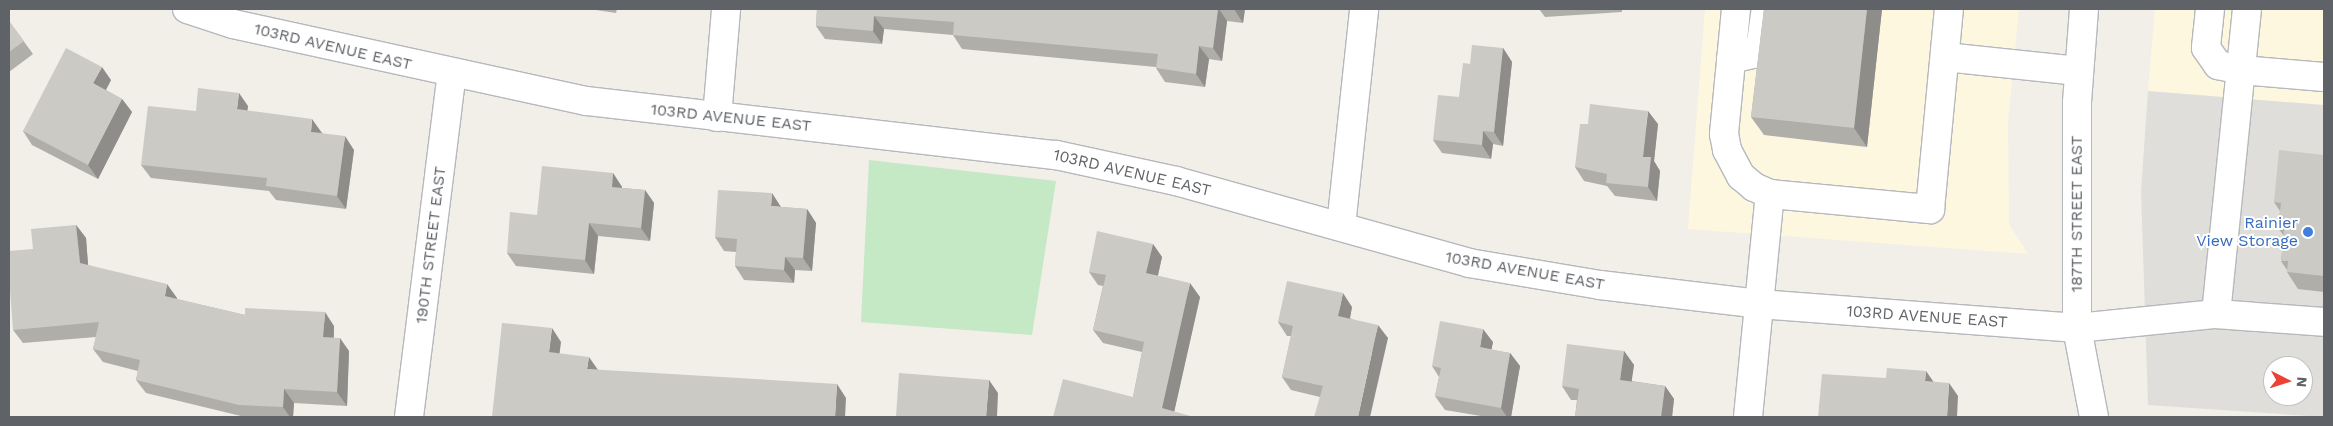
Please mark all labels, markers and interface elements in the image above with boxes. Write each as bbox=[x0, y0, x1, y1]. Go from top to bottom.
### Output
street label: 103RD AVENUE EAST bbox=[252, 19, 414, 75]
street label: 103RD AVENUE EAST bbox=[650, 100, 812, 136]
street label: 187TH STREET EAST bbox=[2067, 136, 2087, 292]
street label: 103RD AVENUE EAST bbox=[1051, 145, 1213, 201]
street label: 190TH STREET EAST bbox=[412, 165, 450, 325]
place label: Rainier View Storage bbox=[2196, 213, 2298, 251]
marker: Rainier View Storage bbox=[2302, 226, 2314, 238]
street label: 103RD AVENUE EAST bbox=[1444, 247, 1606, 295]
street label: 103RD AVENUE EAST bbox=[1846, 302, 2008, 332]
north arrow bbox=[2263, 356, 2313, 406]
text: N bbox=[2294, 376, 2310, 388]

